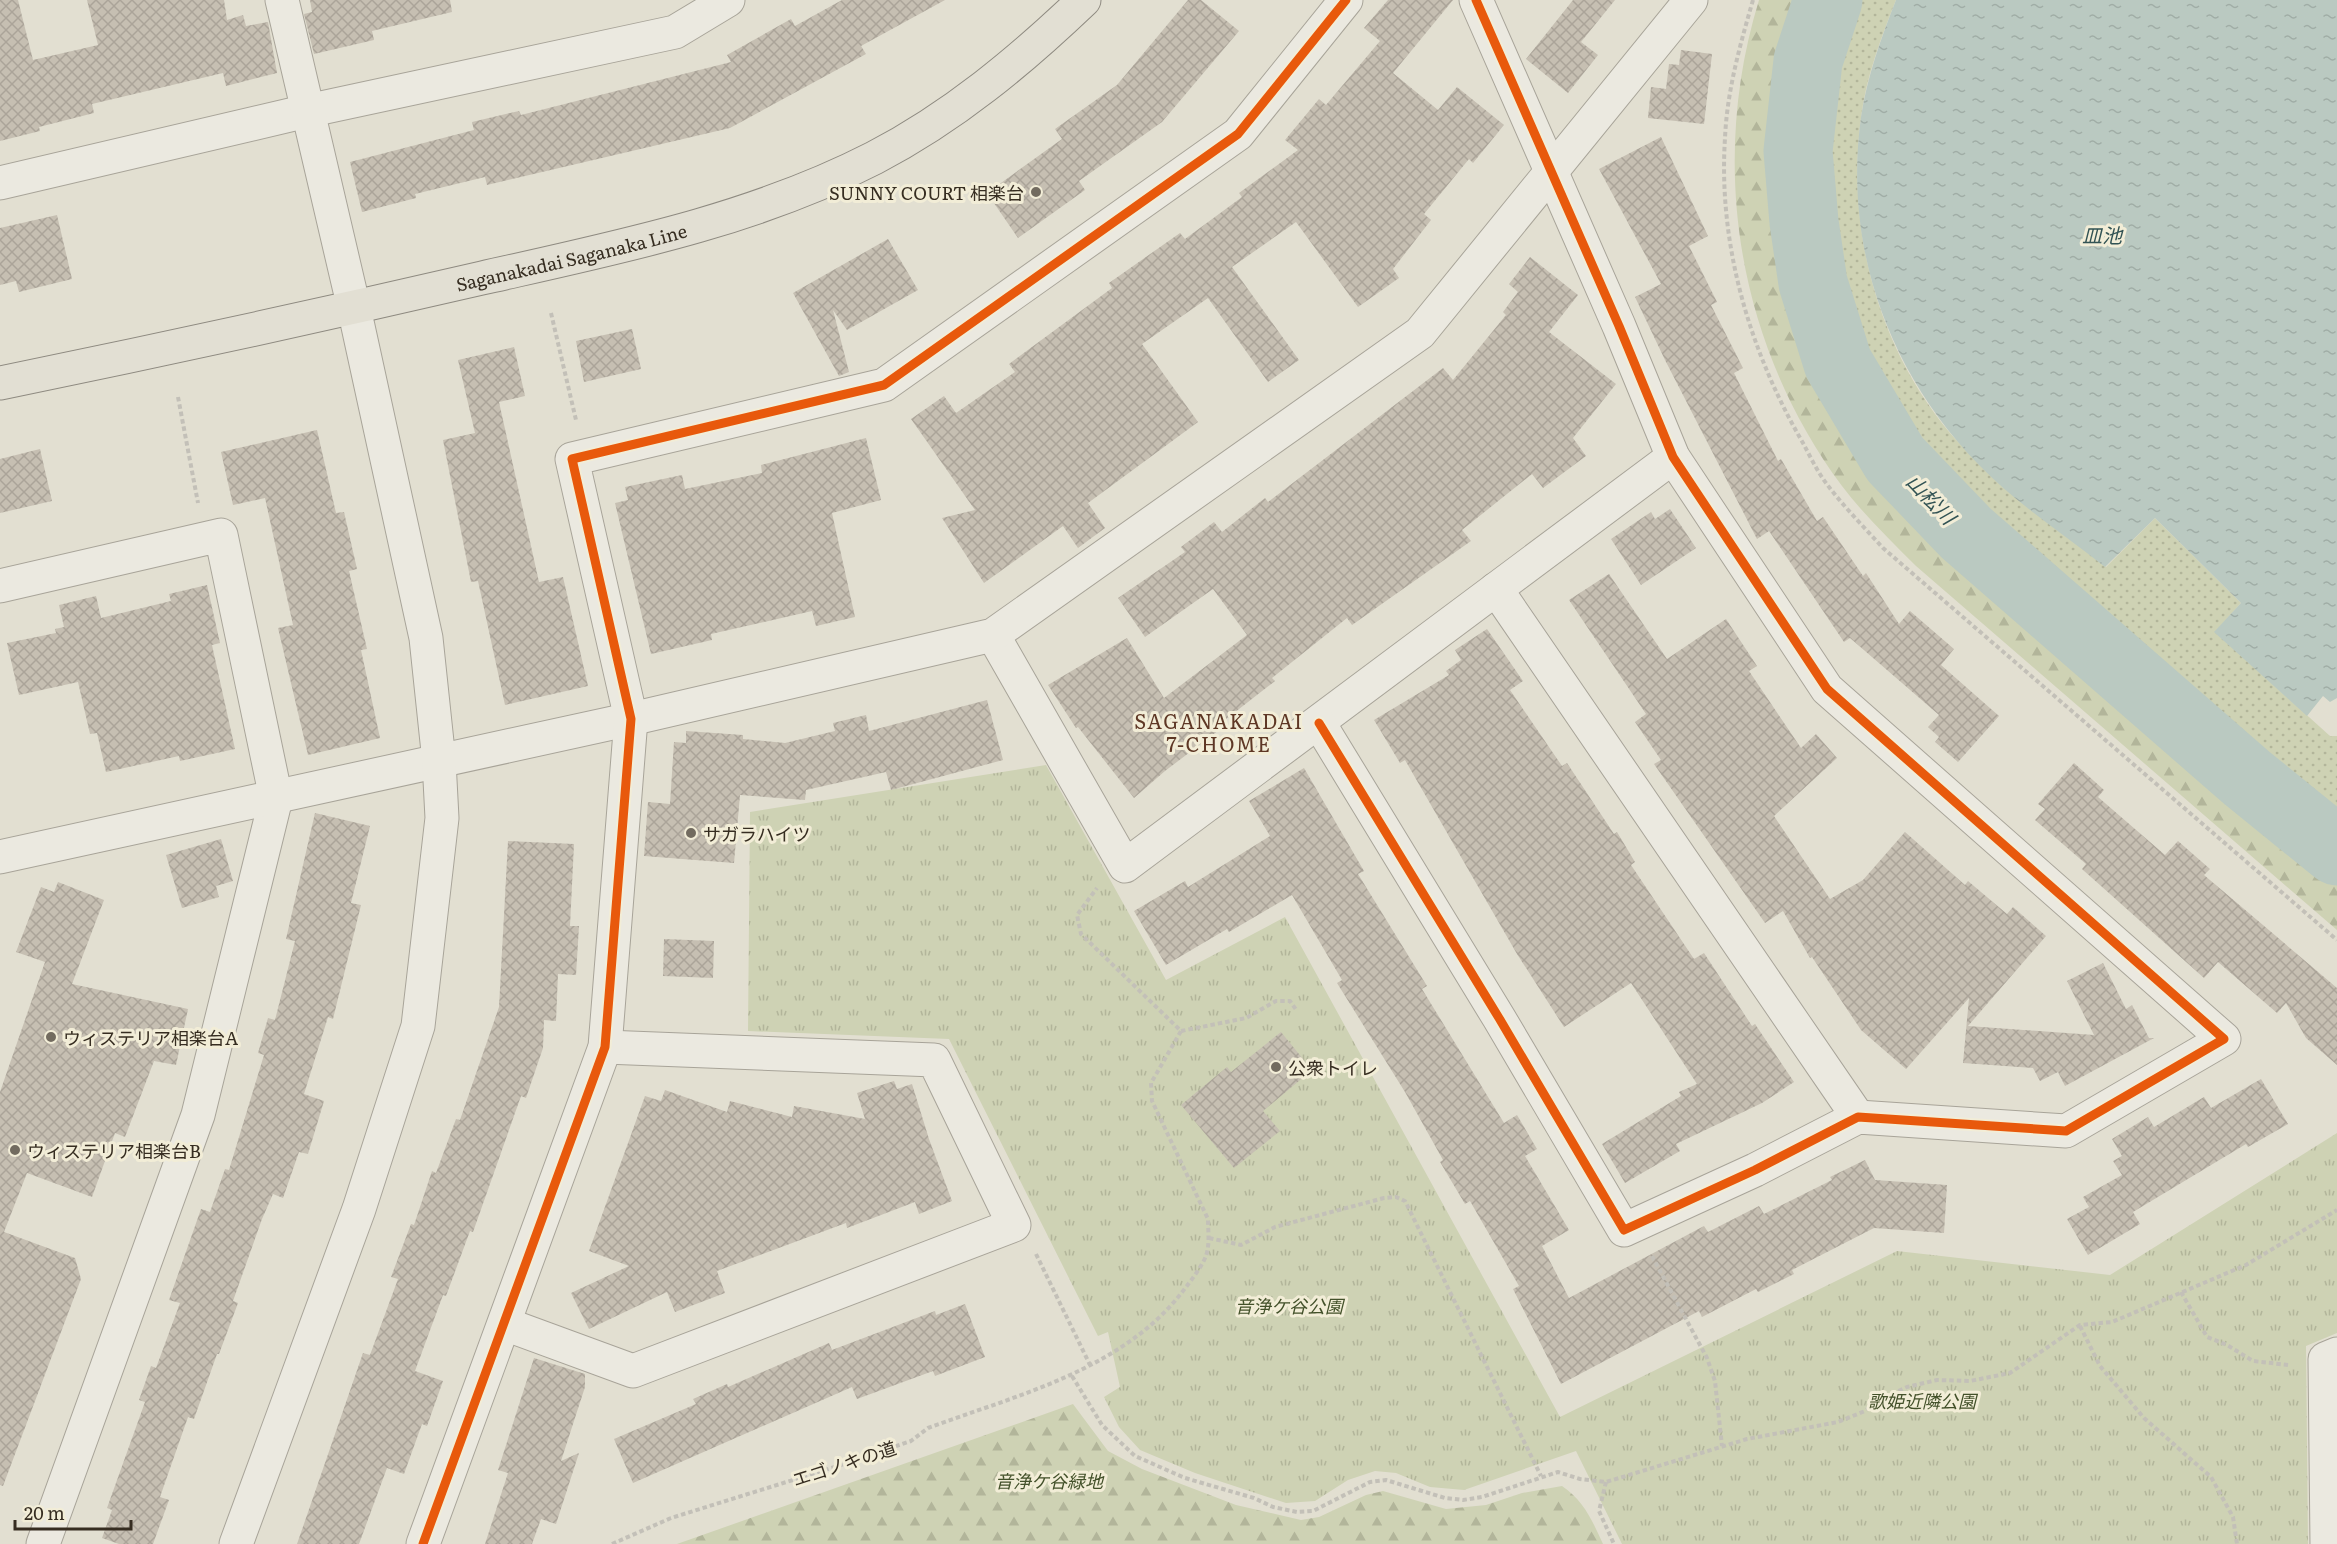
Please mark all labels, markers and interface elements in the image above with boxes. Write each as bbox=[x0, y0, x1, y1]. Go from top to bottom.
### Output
place label: SUNNY COURT 相楽台 bbox=[829, 179, 1024, 206]
marker: SUNNY COURT 相楽台 bbox=[1029, 185, 1043, 199]
street label: Saganakadai Saganaka Line bbox=[453, 216, 690, 297]
water label: 皿池 bbox=[2082, 219, 2124, 249]
water label: 山松川 bbox=[1900, 466, 1965, 531]
district label: SAGANAKADAI 7-CHOME bbox=[1134, 705, 1304, 758]
place label: サガラハイツ bbox=[703, 820, 810, 847]
marker: サガラハイツ bbox=[684, 826, 698, 840]
place label: ウィステリア相楽台A bbox=[63, 1024, 238, 1051]
marker: ウィステリア相楽台A bbox=[44, 1030, 58, 1044]
place label: 公衆トイレ bbox=[1288, 1054, 1378, 1081]
marker: 公衆トイレ bbox=[1269, 1060, 1283, 1074]
place label: ウィステリア相楽台B bbox=[27, 1137, 201, 1164]
marker: ウィステリア相楽台B bbox=[8, 1143, 22, 1157]
park label: 音浄ケ谷公園 bbox=[1235, 1292, 1346, 1319]
park label: 歌姫近隣公園 bbox=[1868, 1387, 1979, 1414]
street label: エゴノキの道 bbox=[788, 1433, 900, 1493]
park label: 音浄ケ谷緑地 bbox=[995, 1467, 1105, 1494]
scale bar bbox=[15, 1493, 130, 1531]
text: 20 m bbox=[24, 1499, 65, 1526]

